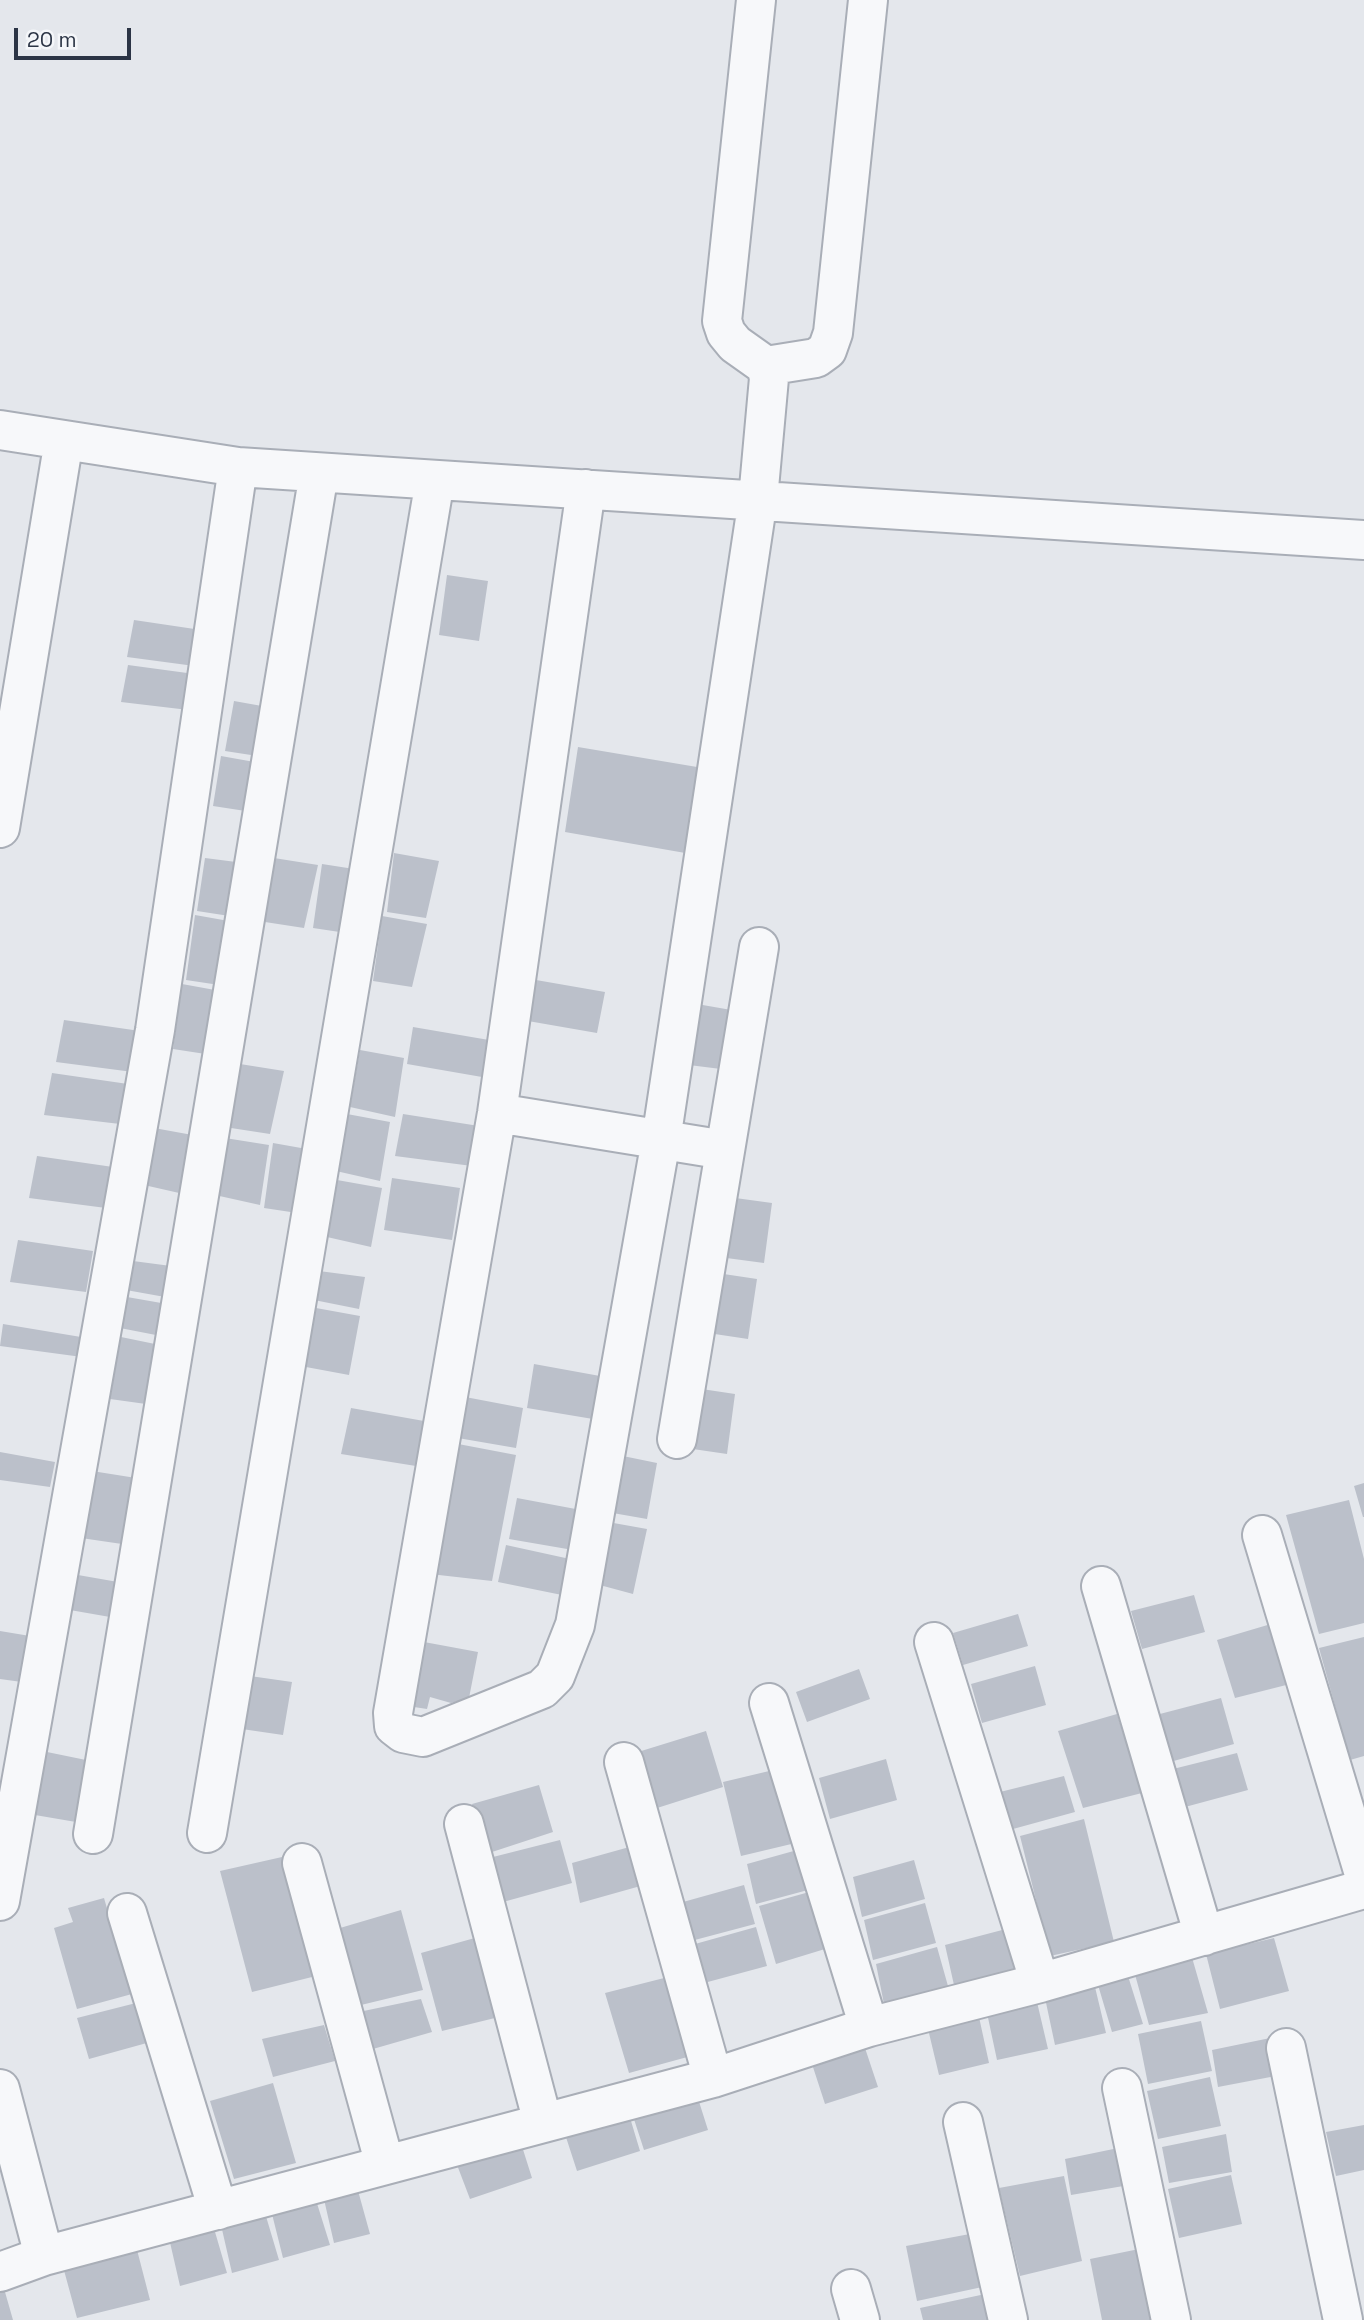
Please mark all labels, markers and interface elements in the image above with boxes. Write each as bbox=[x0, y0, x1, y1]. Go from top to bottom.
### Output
scale bar bbox=[18, 14, 135, 58]
text: 20 m bbox=[27, 26, 77, 53]

